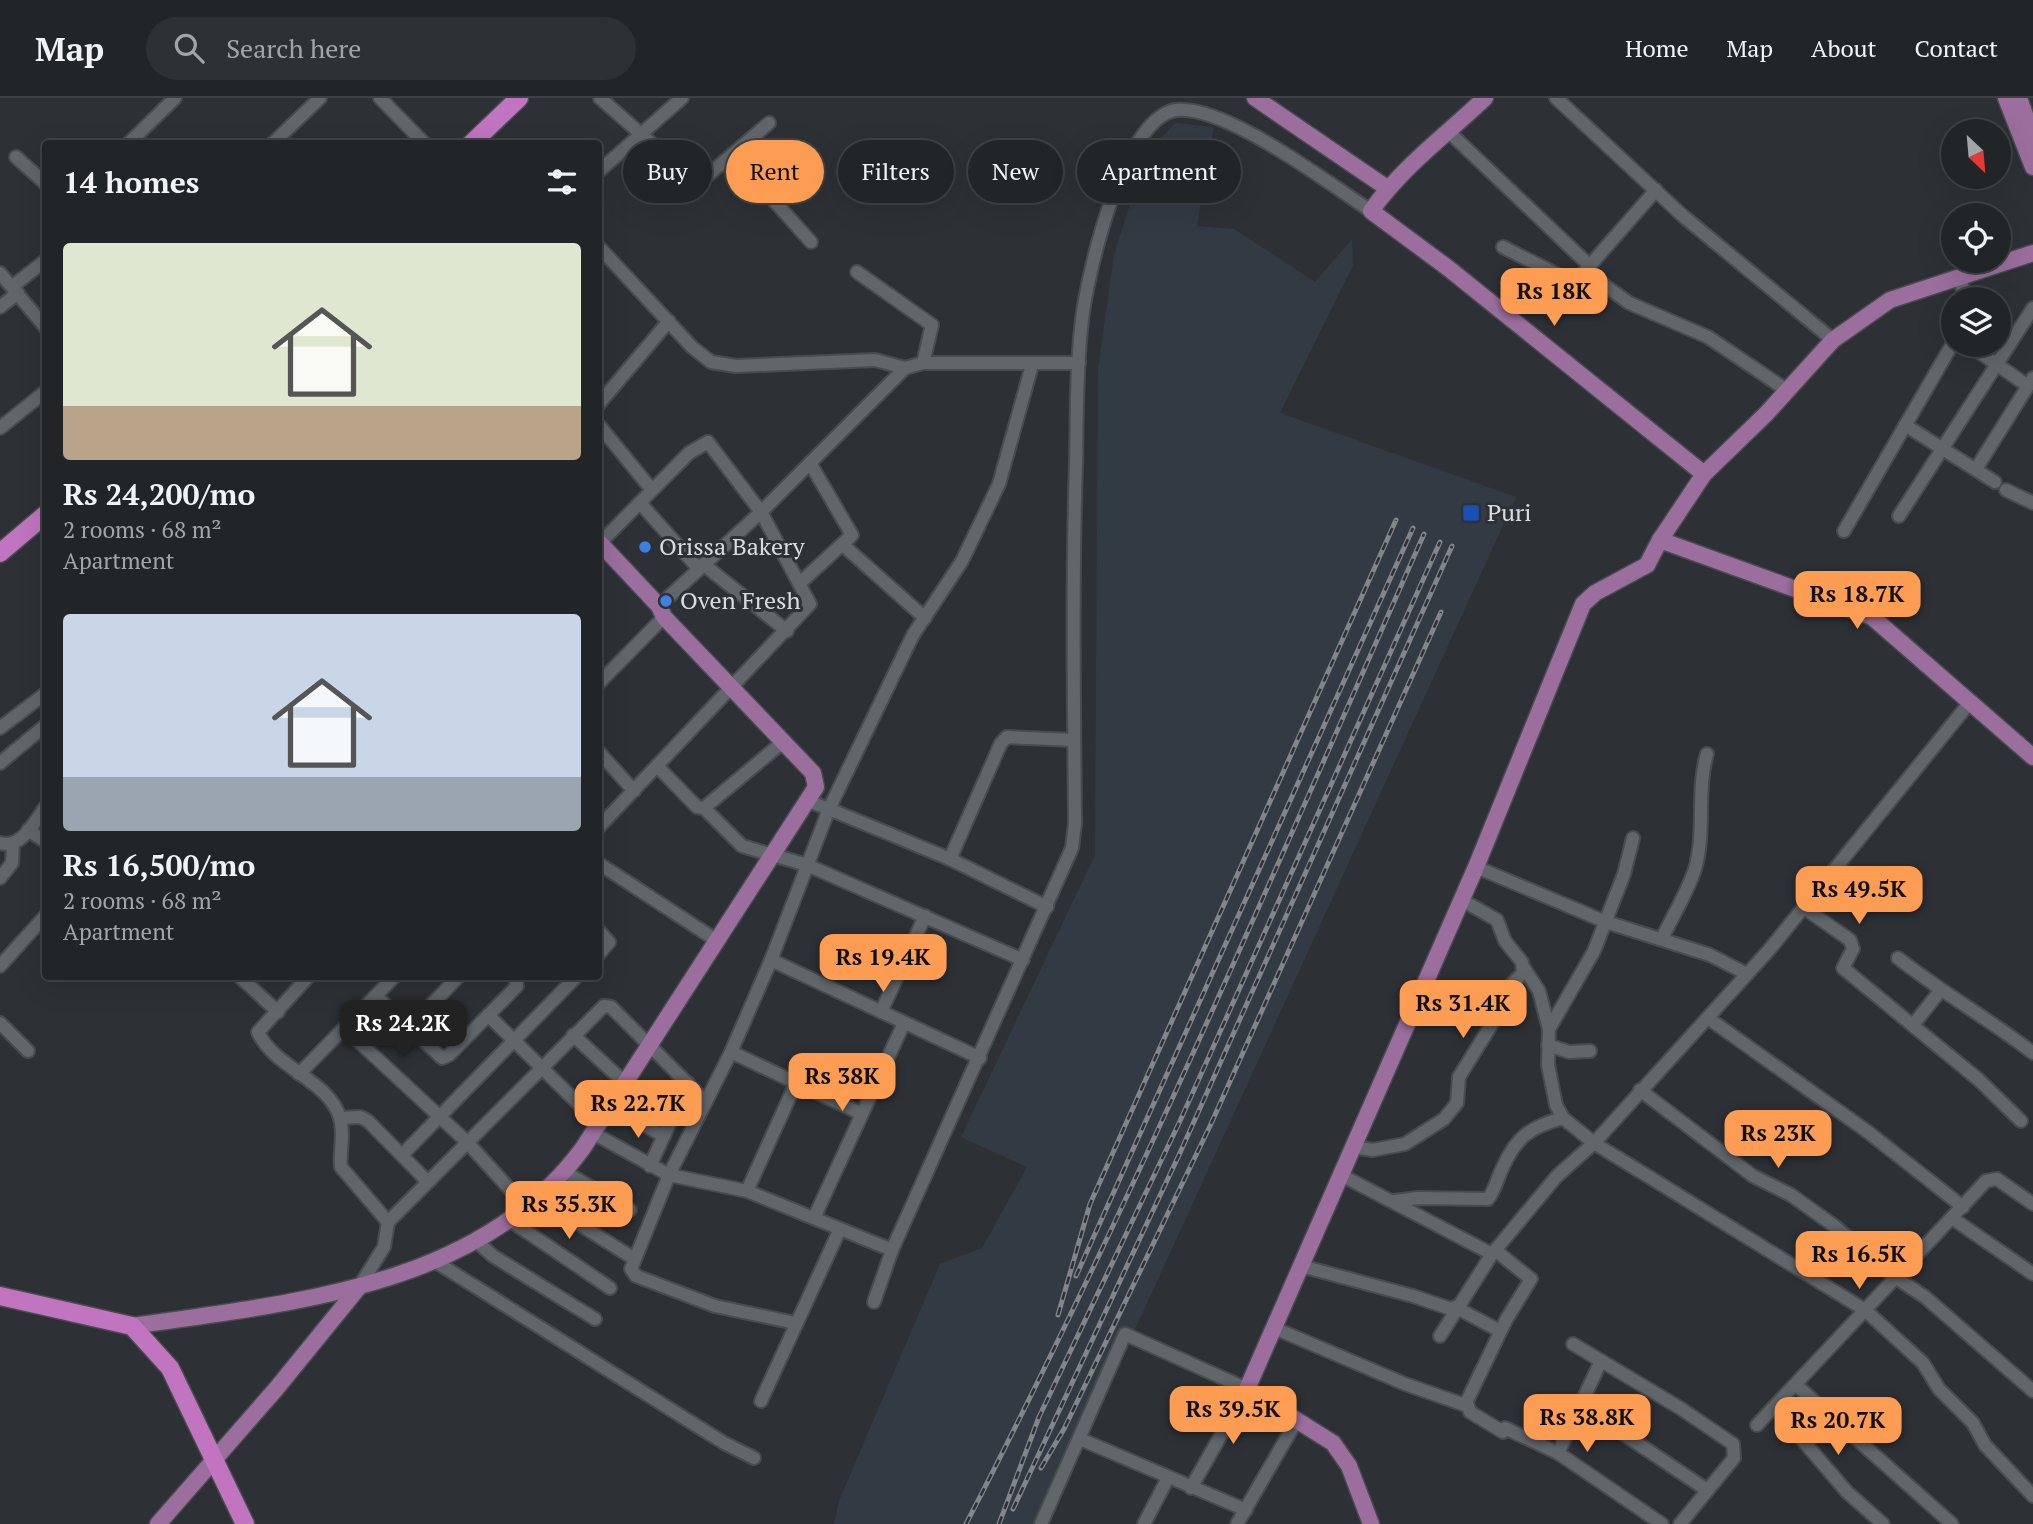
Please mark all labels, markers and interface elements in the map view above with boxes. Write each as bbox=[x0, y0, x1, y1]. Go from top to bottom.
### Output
search box bbox=[146, 17, 636, 80]
text: Map bbox=[35, 27, 104, 70]
icon: search bbox=[170, 29, 208, 67]
text: Search here bbox=[226, 31, 361, 65]
text: Home bbox=[1625, 32, 1689, 64]
text: Map bbox=[1727, 32, 1773, 64]
text: About bbox=[1811, 32, 1877, 64]
text: Contact bbox=[1915, 32, 1998, 64]
north arrow bbox=[1941, 119, 2011, 189]
map controls bbox=[1941, 119, 2011, 357]
chip: Buy bbox=[623, 140, 712, 203]
chip: Rent bbox=[726, 140, 824, 203]
chip: Filters bbox=[838, 140, 954, 203]
chip: New bbox=[968, 140, 1063, 203]
chip: Apartment bbox=[1077, 140, 1241, 203]
text: 14 homes bbox=[63, 162, 199, 202]
icon: filters bbox=[543, 163, 581, 201]
button: locate bbox=[1941, 203, 2011, 273]
pin: Rs 18K bbox=[1497, 268, 1611, 328]
text: Rs 18K bbox=[1517, 275, 1591, 306]
button: layers bbox=[1941, 287, 2011, 357]
icon: home bbox=[259, 289, 385, 415]
text: Rs 24,200/mo bbox=[63, 474, 255, 514]
place label: Puri bbox=[1487, 496, 1532, 528]
marker: Puri bbox=[1461, 503, 1481, 523]
text: 2 rooms · 68 m² bbox=[63, 514, 222, 545]
place label: Orissa Bakery bbox=[659, 530, 806, 562]
marker: Orissa Bakery bbox=[637, 539, 653, 555]
text: Apartment bbox=[63, 545, 174, 576]
pin: Rs 18.7K bbox=[1785, 572, 1929, 631]
text: Rs 18.7K bbox=[1810, 578, 1904, 609]
place label: Oven Fresh bbox=[680, 584, 800, 616]
marker: Oven Fresh bbox=[658, 593, 674, 609]
icon: home bbox=[259, 660, 385, 786]
text: Rs 16,500/mo bbox=[63, 845, 255, 885]
pin: Rs 49.5K bbox=[1787, 866, 1931, 926]
text: Rs 49.5K bbox=[1812, 873, 1906, 904]
text: 2 rooms · 68 m² bbox=[63, 885, 222, 916]
text: Apartment bbox=[63, 916, 174, 947]
pin: Rs 19.4K bbox=[811, 934, 955, 994]
text: Rs 19.4K bbox=[836, 941, 930, 972]
pin: Rs 31.4K bbox=[1391, 981, 1535, 1040]
text: Rs 31.4K bbox=[1416, 987, 1510, 1018]
pin: Rs 24.2K bbox=[331, 1000, 475, 1060]
text: Rs 24.2K bbox=[356, 1007, 450, 1038]
pin: Rs 38K bbox=[785, 1054, 899, 1113]
text: Rs 38K bbox=[805, 1060, 879, 1091]
pin: Rs 22.7K bbox=[566, 1080, 710, 1140]
text: Rs 22.7K bbox=[591, 1087, 685, 1118]
pin: Rs 23K bbox=[1721, 1110, 1835, 1170]
text: Rs 23K bbox=[1741, 1117, 1815, 1148]
pin: Rs 35.3K bbox=[497, 1182, 641, 1241]
text: Rs 35.3K bbox=[522, 1188, 616, 1219]
pin: Rs 16.5K bbox=[1787, 1232, 1931, 1291]
text: Rs 16.5K bbox=[1812, 1238, 1906, 1269]
pin: Rs 39.5K bbox=[1161, 1386, 1305, 1446]
text: Rs 39.5K bbox=[1186, 1393, 1280, 1424]
pin: Rs 38.8K bbox=[1515, 1394, 1659, 1454]
pin: Rs 20.7K bbox=[1766, 1398, 1910, 1457]
text: Rs 38.8K bbox=[1540, 1401, 1634, 1432]
text: Rs 20.7K bbox=[1791, 1404, 1885, 1435]

